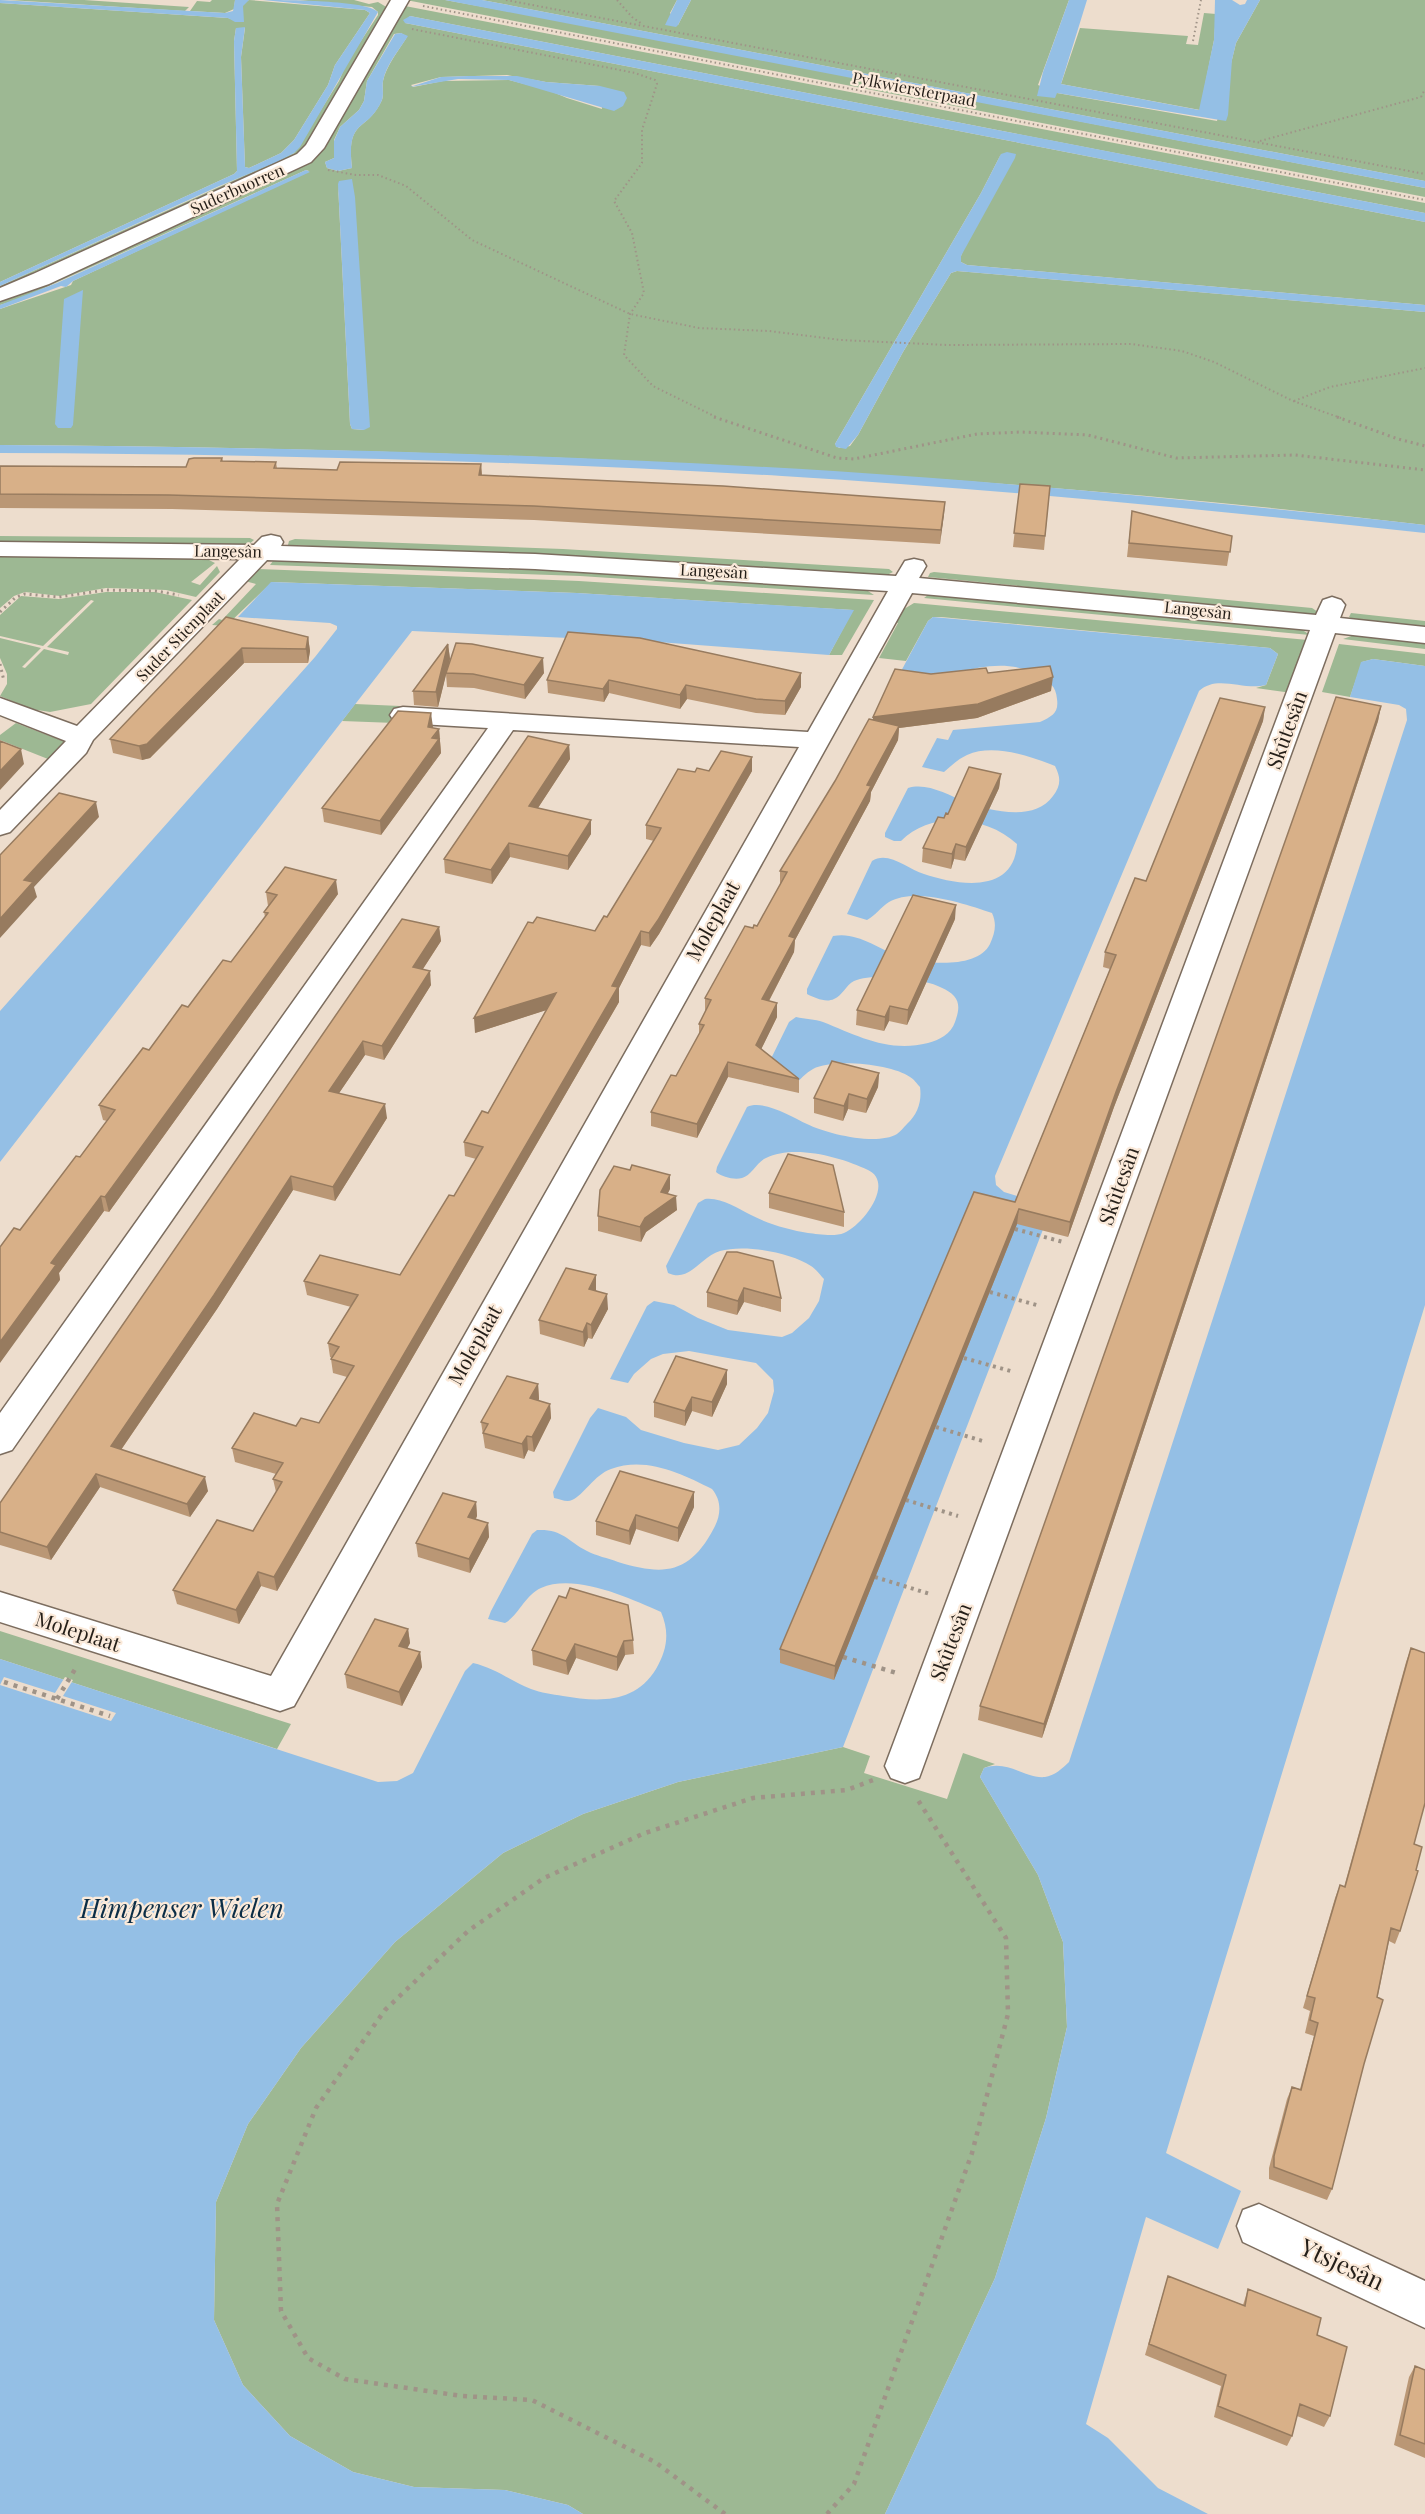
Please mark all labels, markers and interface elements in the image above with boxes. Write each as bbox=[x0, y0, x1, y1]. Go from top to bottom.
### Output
street label: Pylkwiersterpaad bbox=[851, 66, 978, 111]
street label: Suderbuorren bbox=[186, 158, 287, 219]
street label: Langesân bbox=[194, 539, 263, 562]
street label: Langesân bbox=[680, 558, 749, 583]
street label: Suder Stienplaat bbox=[131, 586, 228, 685]
street label: Langesân bbox=[1163, 596, 1233, 624]
street label: Skûtesân bbox=[1259, 687, 1312, 772]
street label: Moleplaat bbox=[679, 875, 745, 965]
street label: Skûtesân bbox=[1091, 1143, 1144, 1228]
street label: Moleplaat bbox=[441, 1299, 507, 1389]
street label: Skûtesân bbox=[922, 1599, 977, 1684]
street label: Moleplaat bbox=[33, 1604, 125, 1657]
water label: Himpenser Wielen bbox=[79, 1890, 284, 1925]
street label: Ytsjesân bbox=[1295, 2229, 1390, 2296]

